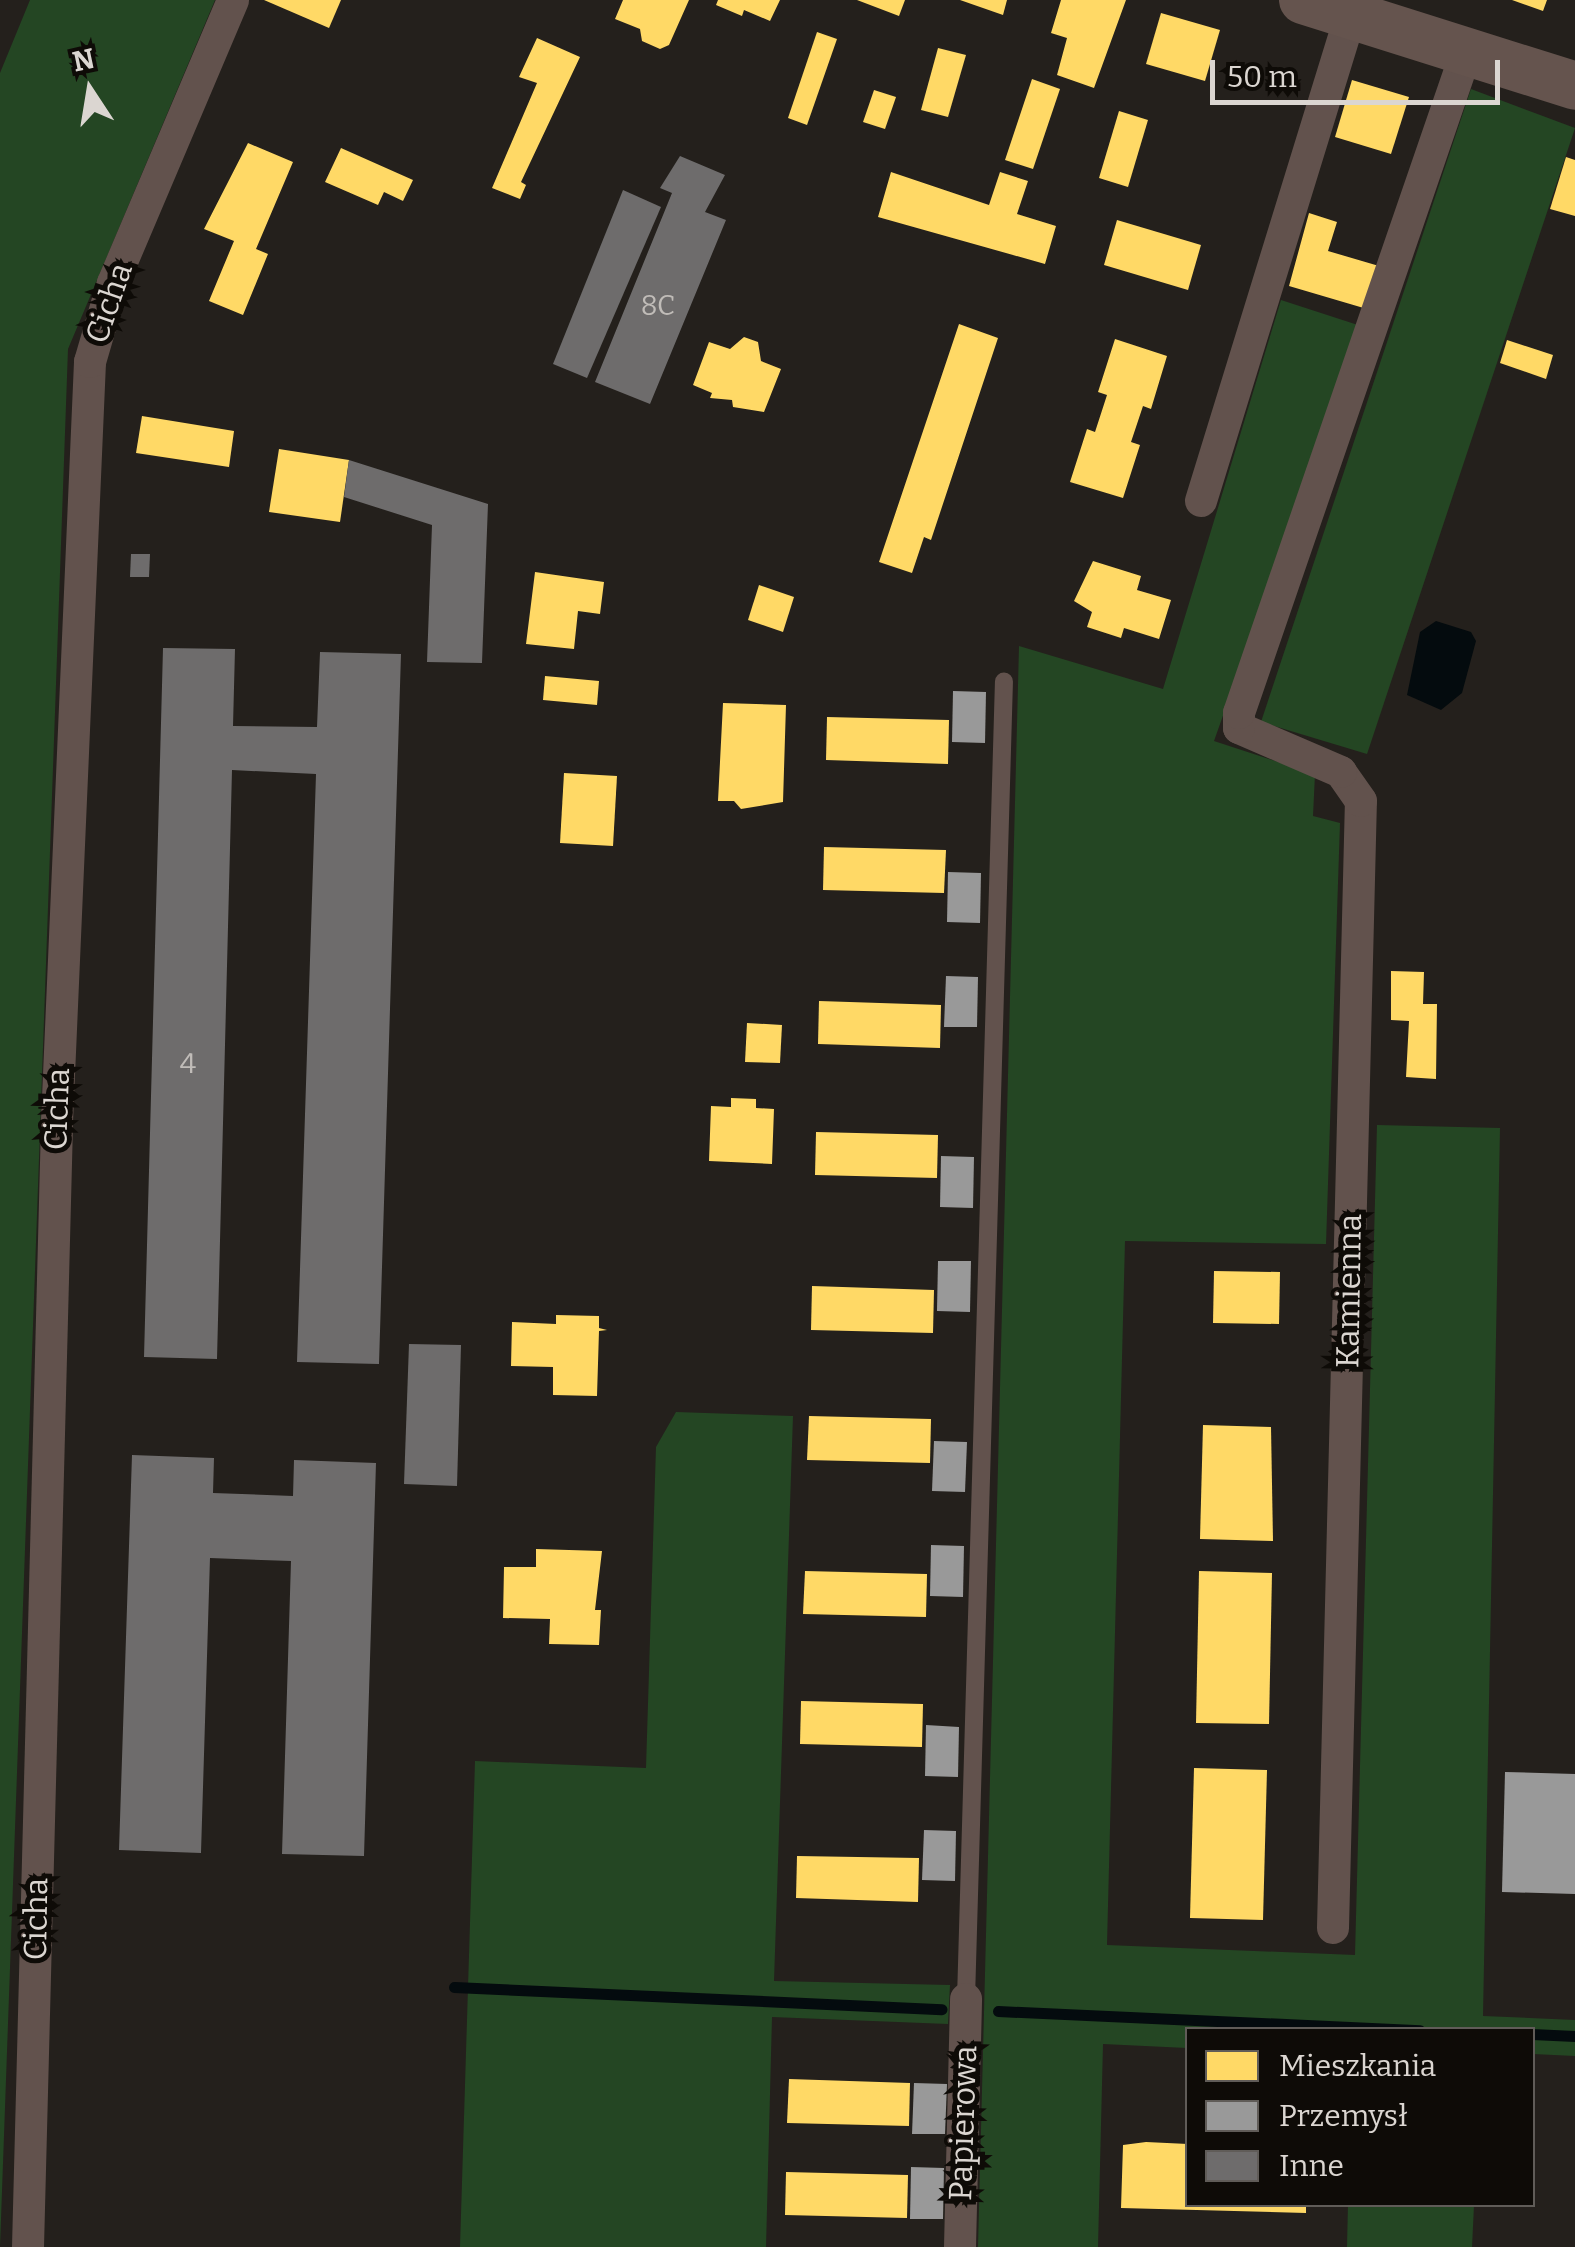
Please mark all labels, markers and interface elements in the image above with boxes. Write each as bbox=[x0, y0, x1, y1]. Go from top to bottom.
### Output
north arrow bbox=[40, 40, 140, 140]
scale bar bbox=[1215, 40, 1505, 102]
text: N bbox=[70, 42, 98, 79]
text: 50 m bbox=[1227, 59, 1297, 95]
street label: Cicha bbox=[77, 258, 141, 348]
house number: 8C bbox=[641, 289, 675, 323]
house number: 4 bbox=[180, 1047, 196, 1081]
street label: Cicha bbox=[36, 1067, 78, 1151]
street label: Kamienna bbox=[1328, 1213, 1370, 1369]
street label: Cicha bbox=[16, 1877, 56, 1961]
legend bbox=[1185, 2027, 1535, 2207]
street label: Papierowa bbox=[941, 2045, 985, 2201]
text: Mieszkania bbox=[1279, 2048, 1436, 2084]
text: Przemysł bbox=[1279, 2098, 1408, 2134]
text: Inne bbox=[1279, 2148, 1344, 2184]

